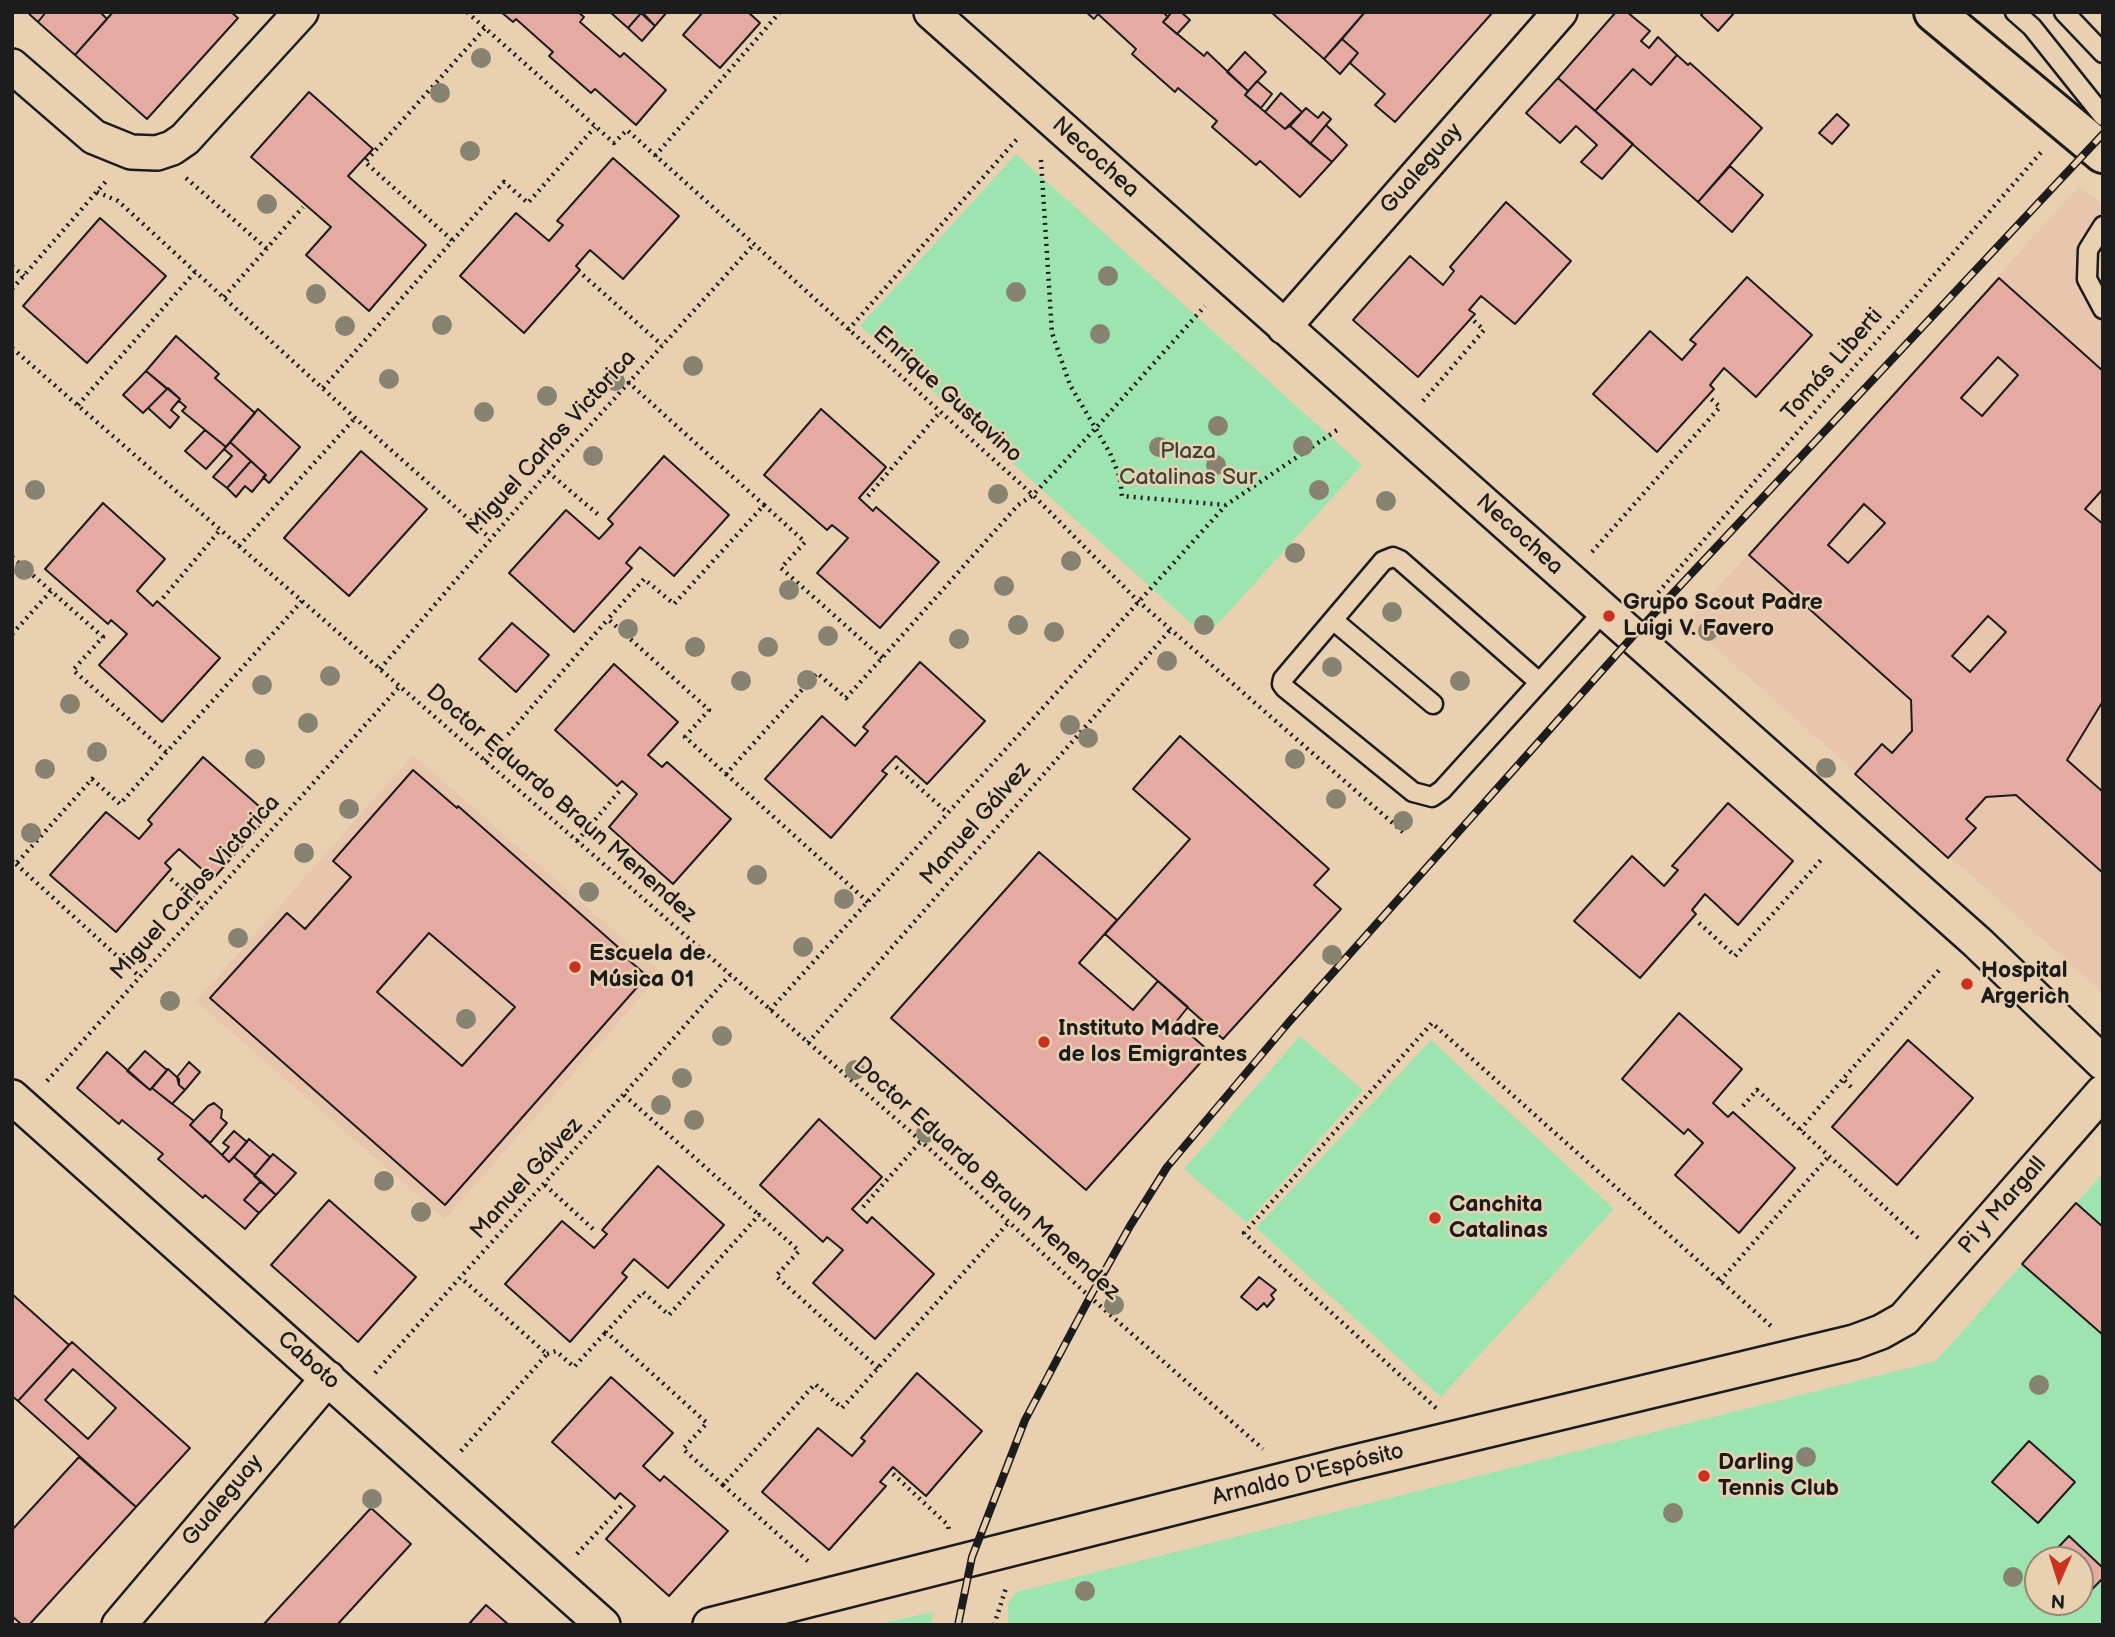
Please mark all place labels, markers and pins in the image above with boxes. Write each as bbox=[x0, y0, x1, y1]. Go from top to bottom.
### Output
place label: Grupo Scout Padre Luigi V. Favero bbox=[1623, 589, 1823, 643]
marker: Grupo Scout Padre Luigi V. Favero bbox=[1601, 608, 1617, 624]
place label: Escuela de Música 01 bbox=[589, 940, 706, 994]
place label: Hospital Argerich bbox=[1981, 957, 2070, 1011]
marker: Escuela de Música 01 bbox=[567, 959, 583, 975]
marker: Hospital Argerich bbox=[1959, 976, 1975, 992]
place label: Instituto Madre de los Emigrantes bbox=[1058, 1015, 1247, 1069]
marker: Instituto Madre de los Emigrantes bbox=[1036, 1034, 1052, 1050]
place label: Canchita Catalinas bbox=[1449, 1191, 1548, 1245]
marker: Canchita Catalinas bbox=[1427, 1210, 1443, 1226]
place label: Darling Tennis Club bbox=[1718, 1449, 1839, 1503]
marker: Darling Tennis Club bbox=[1696, 1468, 1712, 1484]

